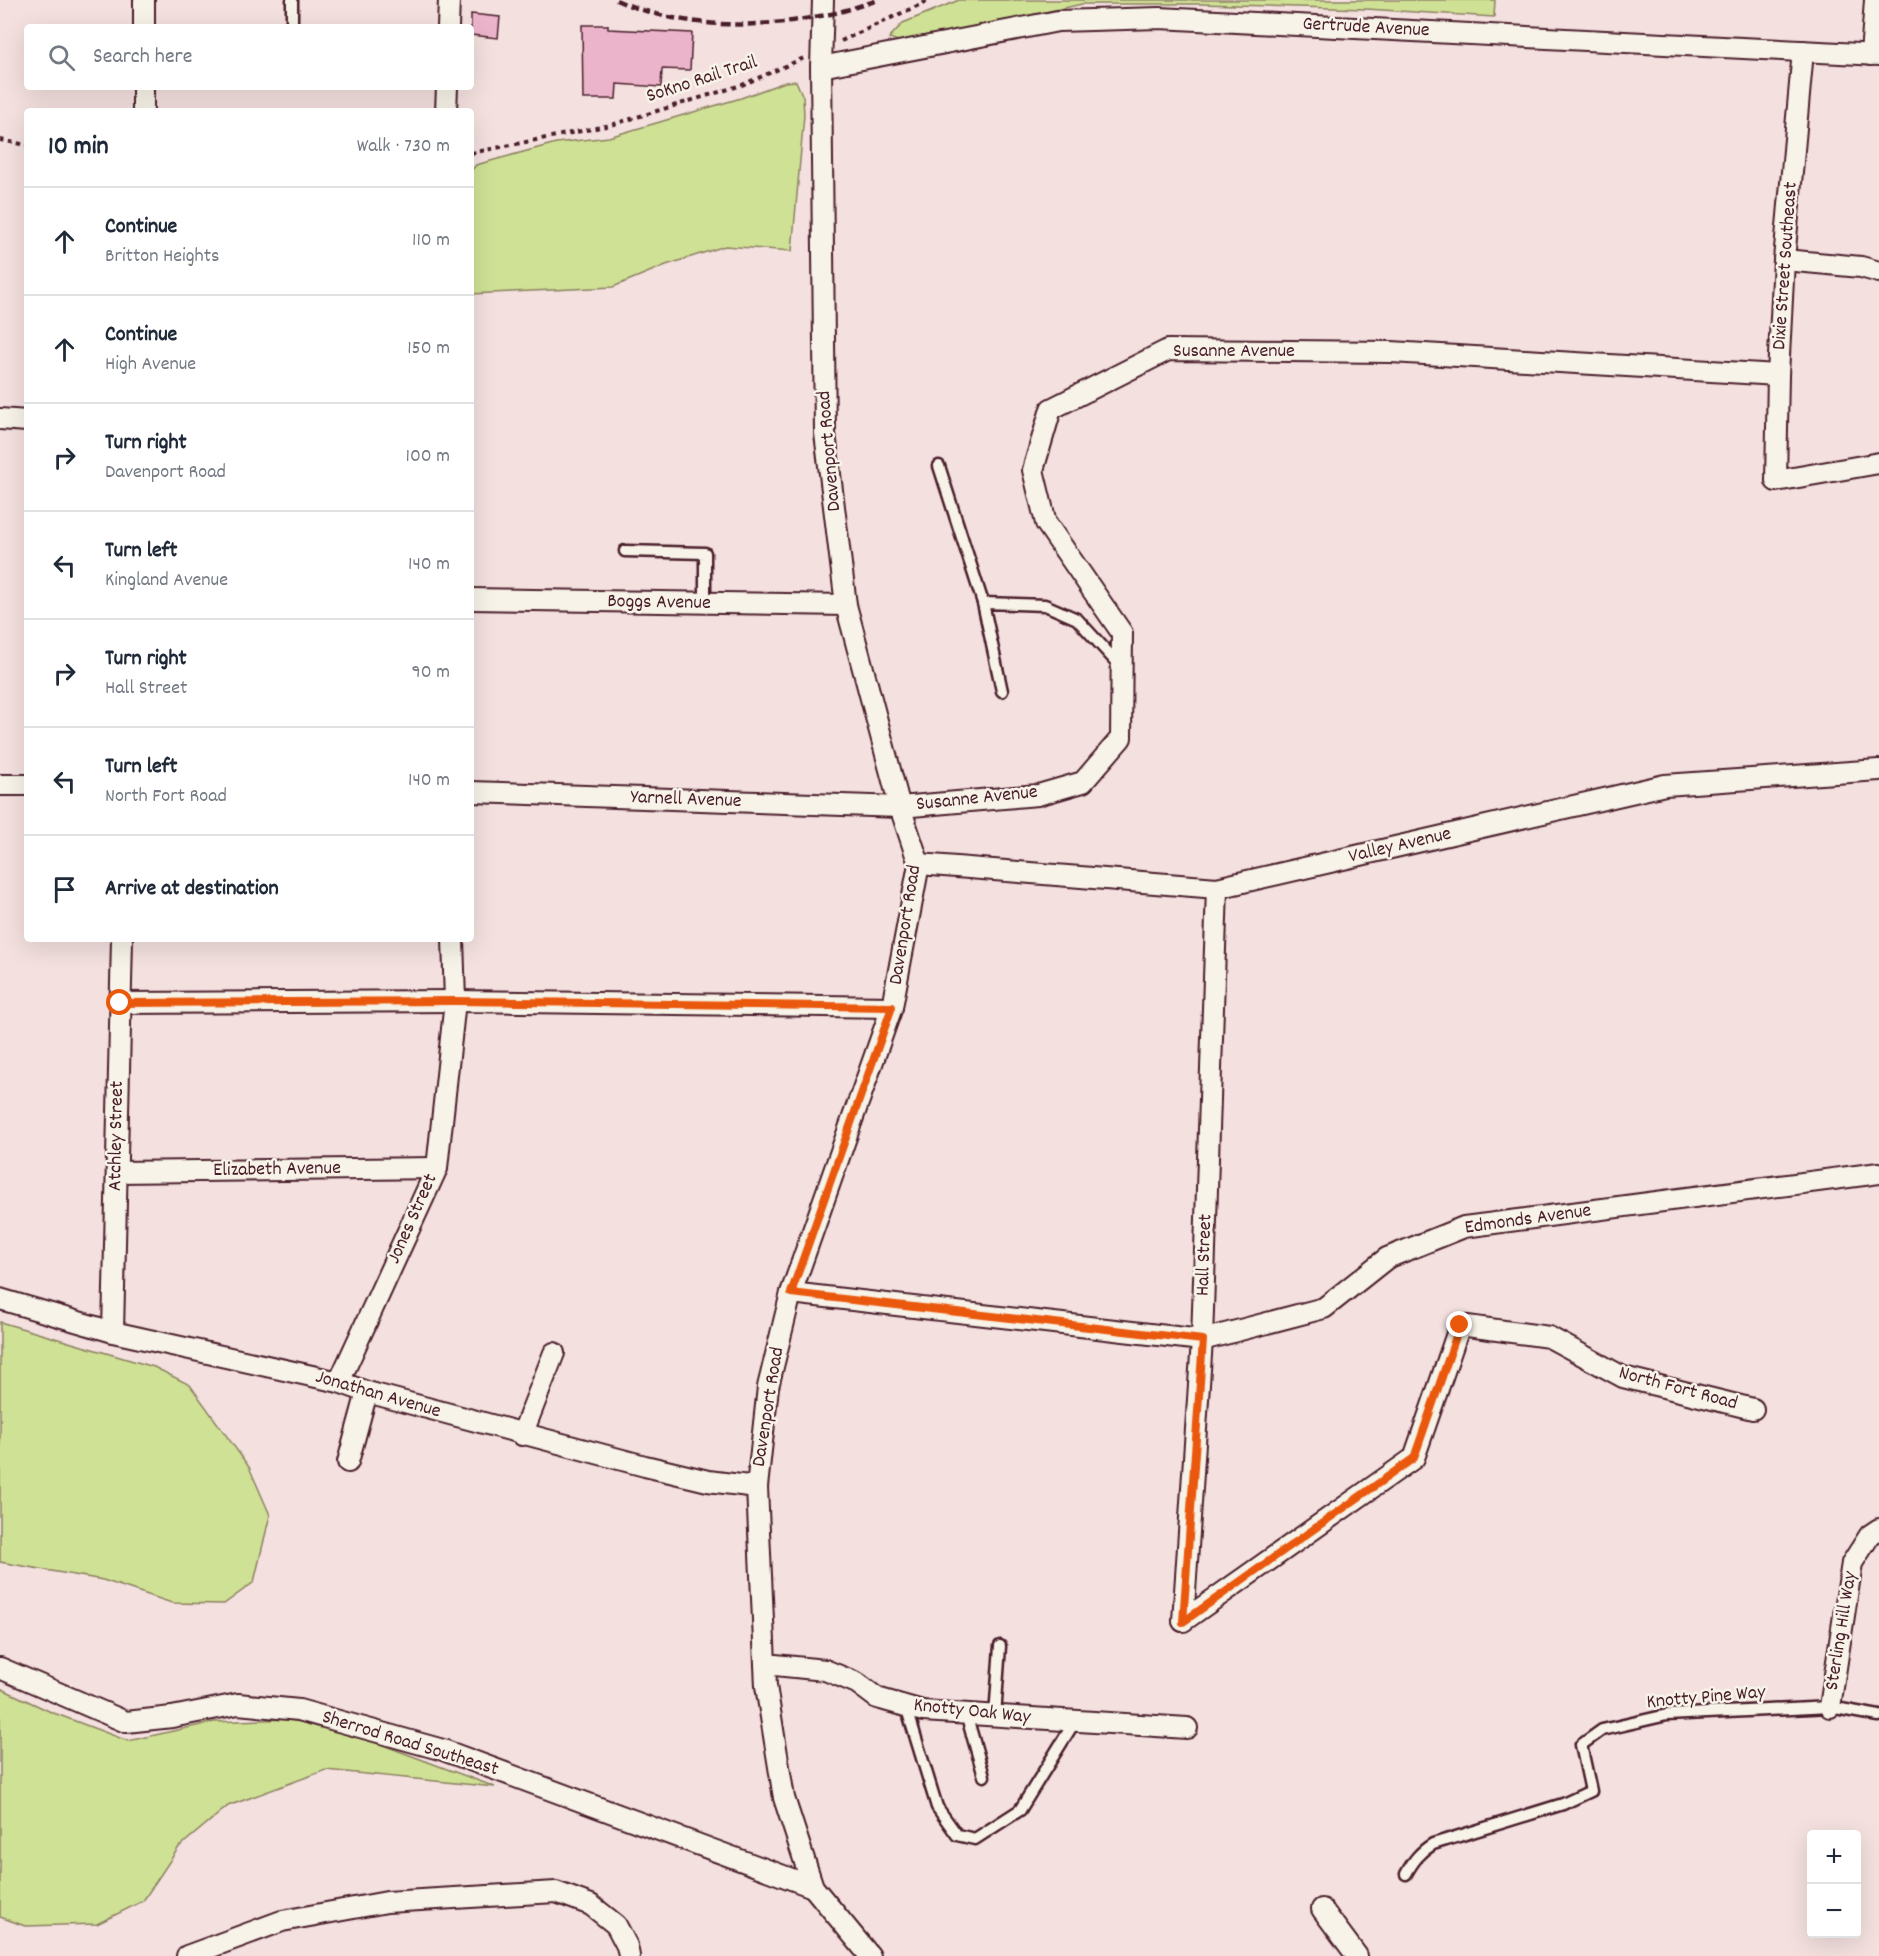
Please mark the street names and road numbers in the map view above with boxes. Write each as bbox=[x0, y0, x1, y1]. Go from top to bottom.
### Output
street label: Gertrude Avenue bbox=[1302, 11, 1430, 45]
street label: SoKno Rail Trail bbox=[643, 49, 761, 111]
street label: Dixie Street Southeast bbox=[1766, 181, 1806, 351]
street label: Susanne Avenue bbox=[1173, 338, 1295, 366]
street label: Davenport Road bbox=[811, 390, 849, 512]
street label: Boggs Avenue bbox=[607, 588, 711, 618]
street label: Susanne Avenue bbox=[915, 779, 1039, 819]
street label: Yarnell Avenue bbox=[630, 784, 742, 816]
street label: Valley Avenue bbox=[1346, 821, 1454, 871]
street label: Davenport Road bbox=[883, 863, 929, 987]
street label: Atchley Street bbox=[102, 1081, 132, 1191]
street label: Elizabeth Avenue bbox=[213, 1155, 341, 1185]
street label: Jones Street bbox=[381, 1170, 445, 1268]
street label: Edmonds Avenue bbox=[1463, 1197, 1593, 1243]
street label: Hall Street bbox=[1190, 1213, 1220, 1297]
street label: Davenport Road bbox=[746, 1345, 792, 1469]
street label: North Fort Road bbox=[1615, 1360, 1741, 1418]
street label: Jonathan Avenue bbox=[312, 1364, 444, 1426]
street label: Sterling Hill Way bbox=[1819, 1568, 1865, 1693]
street label: Knotty Pine Way bbox=[1645, 1679, 1767, 1717]
street label: Knotty Oak Way bbox=[912, 1692, 1033, 1732]
street label: Sherrod Road Southeast bbox=[318, 1704, 502, 1784]

